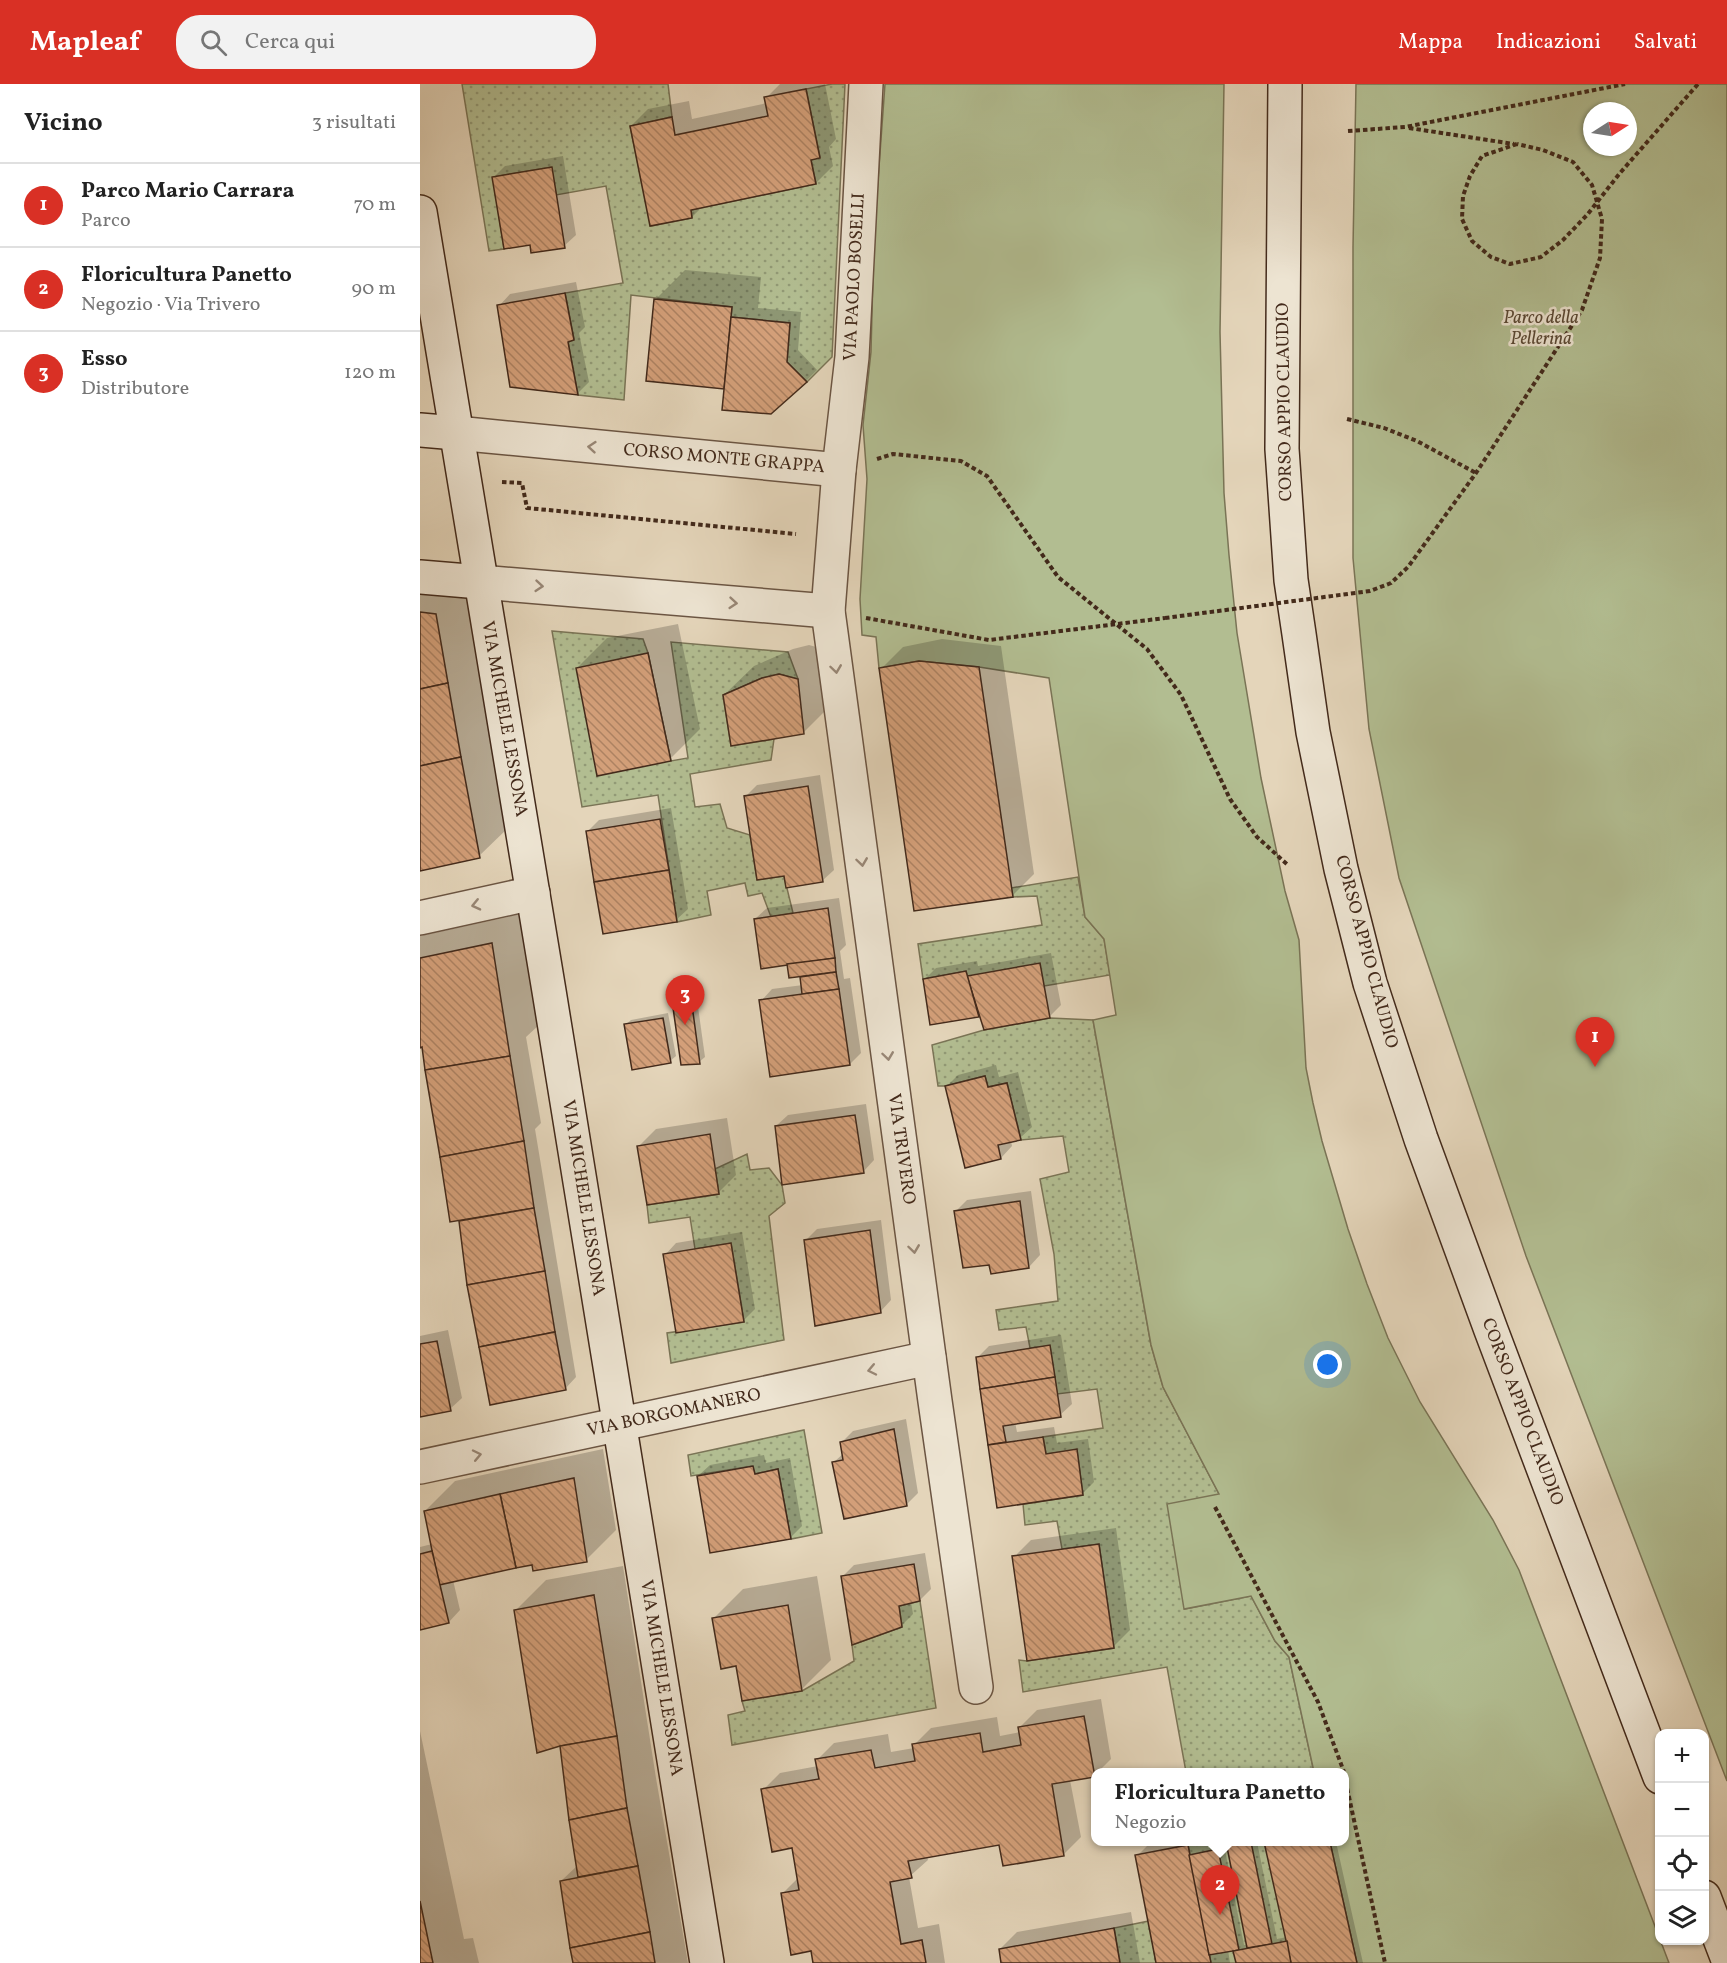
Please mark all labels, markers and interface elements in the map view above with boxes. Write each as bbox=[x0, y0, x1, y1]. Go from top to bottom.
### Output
search box bbox=[176, 15, 596, 69]
text: Mapleaf bbox=[30, 23, 140, 62]
icon: search bbox=[197, 26, 230, 59]
text: Cerca qui bbox=[245, 27, 335, 58]
text: Mappa bbox=[1398, 28, 1463, 57]
text: Indicazioni bbox=[1496, 28, 1601, 57]
text: Salvati bbox=[1634, 28, 1697, 57]
north arrow bbox=[1583, 102, 1637, 156]
text: Vicino bbox=[24, 105, 103, 141]
text: 3 risultati bbox=[312, 109, 396, 137]
text: Parco Mario Carrara bbox=[81, 176, 294, 207]
text: 1 bbox=[39, 191, 48, 219]
text: 70 m bbox=[353, 191, 396, 219]
street label: VIA PAOLO BOSELLI bbox=[838, 192, 872, 362]
text: Parco bbox=[81, 207, 131, 235]
text: Floricultura Panetto bbox=[81, 260, 292, 291]
text: 2 bbox=[38, 275, 49, 303]
text: 90 m bbox=[352, 275, 396, 303]
text: Negozio · Via Trivero bbox=[81, 291, 260, 319]
street label: CORSO APPIO CLAUDIO bbox=[1271, 302, 1299, 502]
park label: Parco della Pellerina bbox=[1503, 306, 1579, 352]
text: Esso bbox=[81, 344, 128, 375]
text: 3 bbox=[38, 359, 49, 387]
text: 120 m bbox=[344, 359, 396, 387]
text: Distributore bbox=[81, 375, 189, 403]
street label: CORSO MONTE GRAPPA bbox=[622, 438, 826, 480]
one-way arrow bbox=[588, 441, 597, 454]
one-way arrow bbox=[534, 579, 543, 592]
one-way arrow bbox=[728, 596, 737, 609]
street label: VIA MICHELE LESSONA bbox=[474, 619, 534, 819]
one-way arrow bbox=[829, 665, 842, 674]
street label: CORSO APPIO CLAUDIO bbox=[1328, 853, 1404, 1051]
one-way arrow bbox=[855, 858, 868, 867]
one-way arrow bbox=[472, 898, 482, 911]
pin: 3 bbox=[666, 976, 704, 1025]
pin: 1 bbox=[1576, 1018, 1614, 1067]
one-way arrow bbox=[881, 1051, 894, 1060]
street label: VIA TRIVERO bbox=[881, 1092, 921, 1206]
street label: VIA MICHELE LESSONA bbox=[555, 1098, 611, 1298]
one-way arrow bbox=[907, 1244, 920, 1253]
street label: CORSO APPIO CLAUDIO bbox=[1475, 1315, 1569, 1509]
your location bbox=[1313, 1350, 1342, 1379]
one-way arrow bbox=[867, 1363, 877, 1376]
street label: VIA BORGOMANERO bbox=[585, 1382, 763, 1444]
one-way arrow bbox=[472, 1449, 482, 1462]
street label: VIA MICHELE LESSONA bbox=[633, 1578, 689, 1778]
map controls bbox=[1655, 1729, 1709, 1945]
button: + bbox=[1655, 1729, 1709, 1783]
popup bbox=[1091, 1768, 1349, 1846]
text: Floricultura Panetto bbox=[1115, 1778, 1325, 1809]
button: − bbox=[1655, 1783, 1709, 1837]
text: Negozio bbox=[1115, 1809, 1186, 1837]
button: locate bbox=[1655, 1837, 1709, 1891]
pin: 2 bbox=[1200, 1866, 1240, 1915]
button: layers bbox=[1655, 1891, 1709, 1945]

